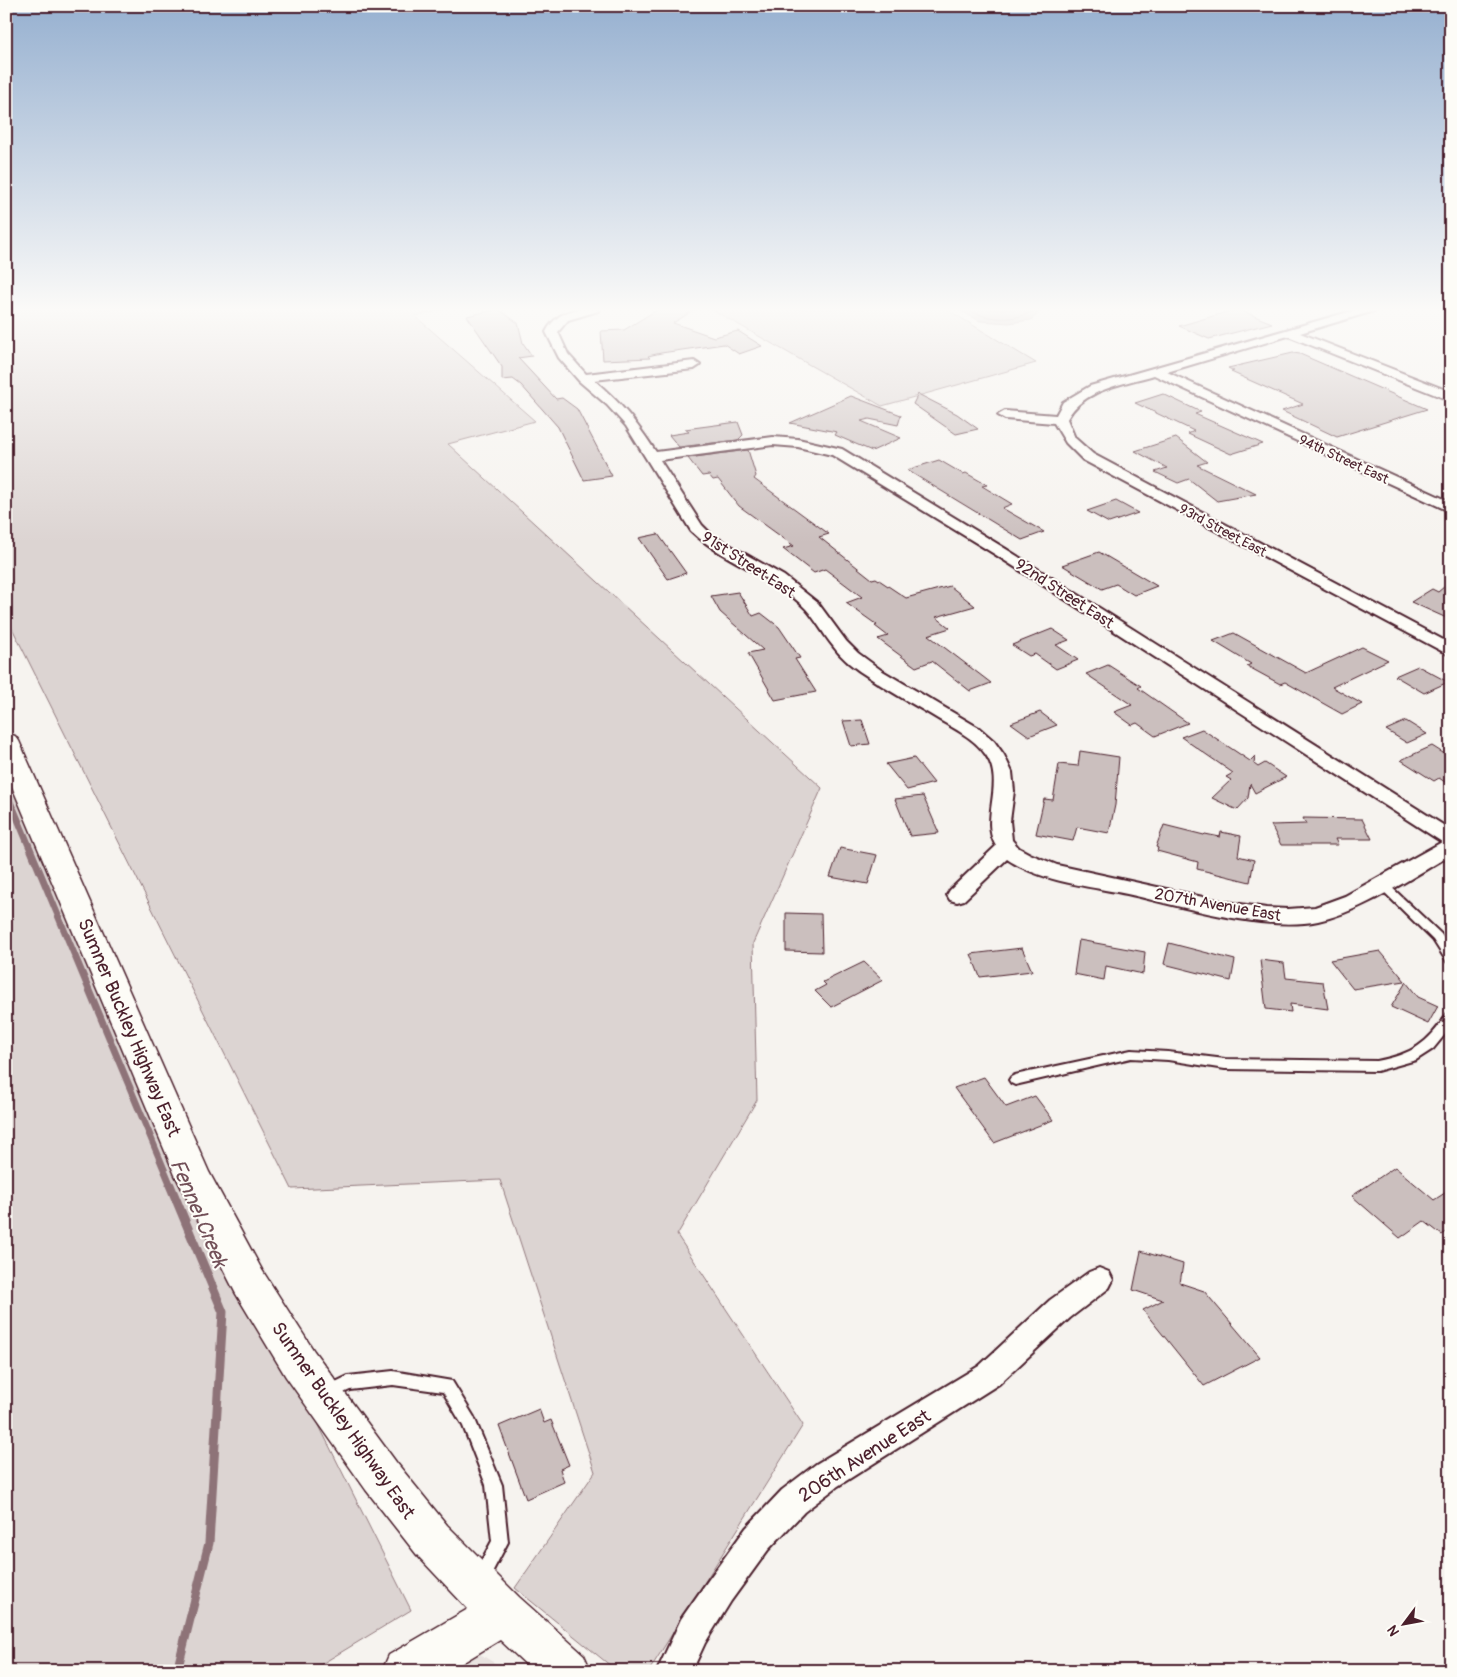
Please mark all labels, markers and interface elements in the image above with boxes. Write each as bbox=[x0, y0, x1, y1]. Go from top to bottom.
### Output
street label: 94th Street East bbox=[1296, 431, 1392, 488]
street label: 93rd Street East bbox=[1176, 500, 1270, 561]
street label: 91st Street East bbox=[698, 527, 800, 603]
street label: 92nd Street East bbox=[1011, 554, 1118, 634]
street label: 207th Avenue East bbox=[1153, 884, 1283, 926]
street label: Sumner Buckley Highway East bbox=[72, 915, 186, 1140]
water label: Fennel Creek bbox=[164, 1155, 234, 1274]
street label: Sumner Buckley Highway East bbox=[266, 1318, 421, 1524]
street label: 206th Avenue East bbox=[794, 1404, 935, 1507]
north arrow bbox=[1380, 1600, 1430, 1650]
text: N bbox=[1384, 1622, 1403, 1639]

